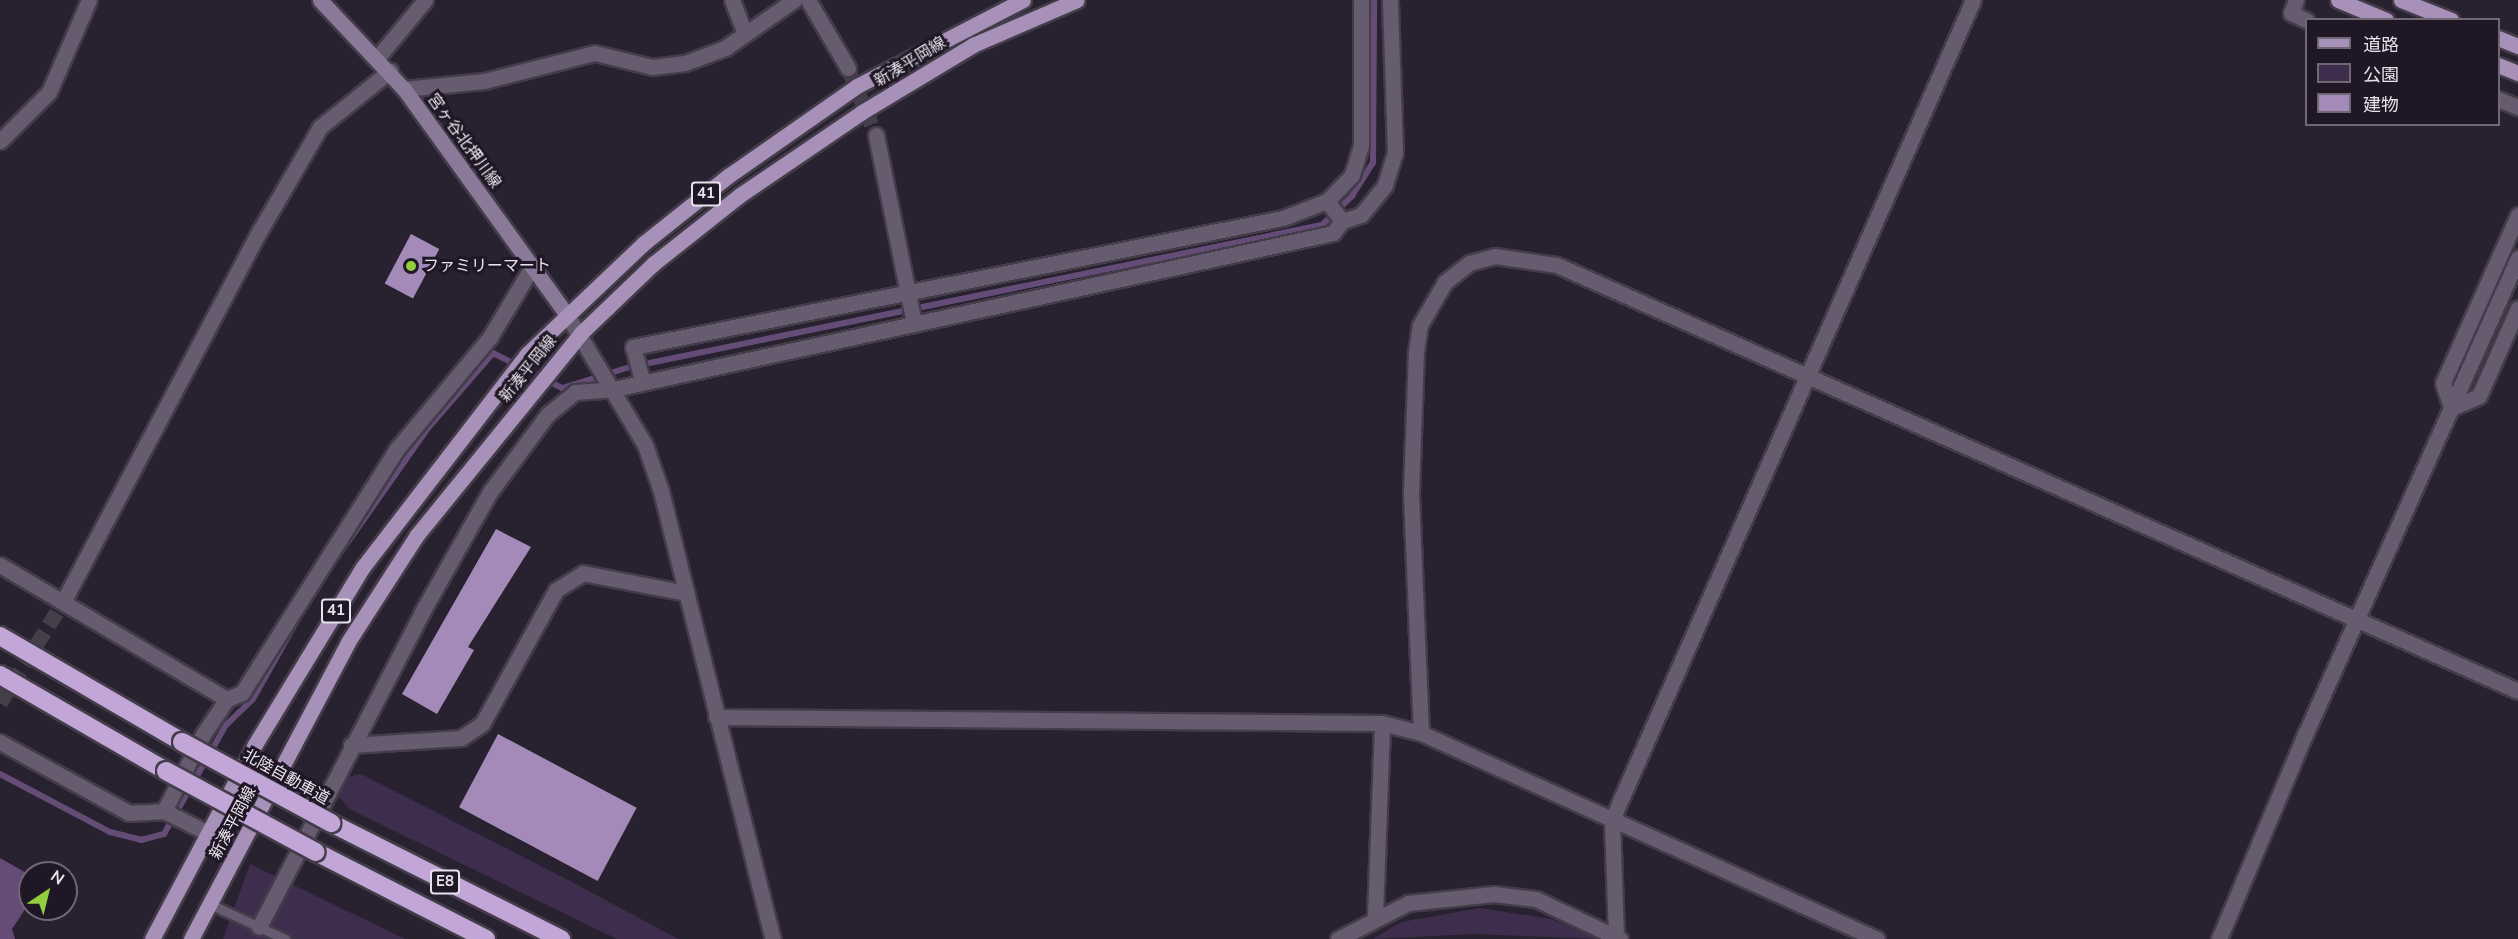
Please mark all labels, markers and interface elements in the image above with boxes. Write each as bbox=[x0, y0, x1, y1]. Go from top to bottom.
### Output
legend bbox=[2305, 18, 2500, 126]
street label: 新湊平岡線 bbox=[871, 33, 949, 91]
text: 道路 bbox=[2363, 33, 2399, 57]
text: 公園 bbox=[2363, 63, 2399, 87]
street label: 宮ヶ谷北押川線 bbox=[423, 90, 505, 192]
text: 建物 bbox=[2363, 93, 2399, 117]
road number: 41 bbox=[691, 182, 721, 206]
place label: ファミリーマート bbox=[423, 256, 551, 276]
marker: ファミリーマート bbox=[404, 259, 418, 273]
street label: 新湊平岡線 bbox=[495, 332, 561, 406]
road number: 41 bbox=[321, 599, 351, 623]
street label: 北陸自動車道 bbox=[239, 745, 333, 809]
street label: 新湊平岡線 bbox=[206, 783, 260, 863]
north arrow bbox=[18, 861, 78, 921]
text: N bbox=[46, 865, 68, 890]
road number: E8 bbox=[430, 870, 460, 894]

